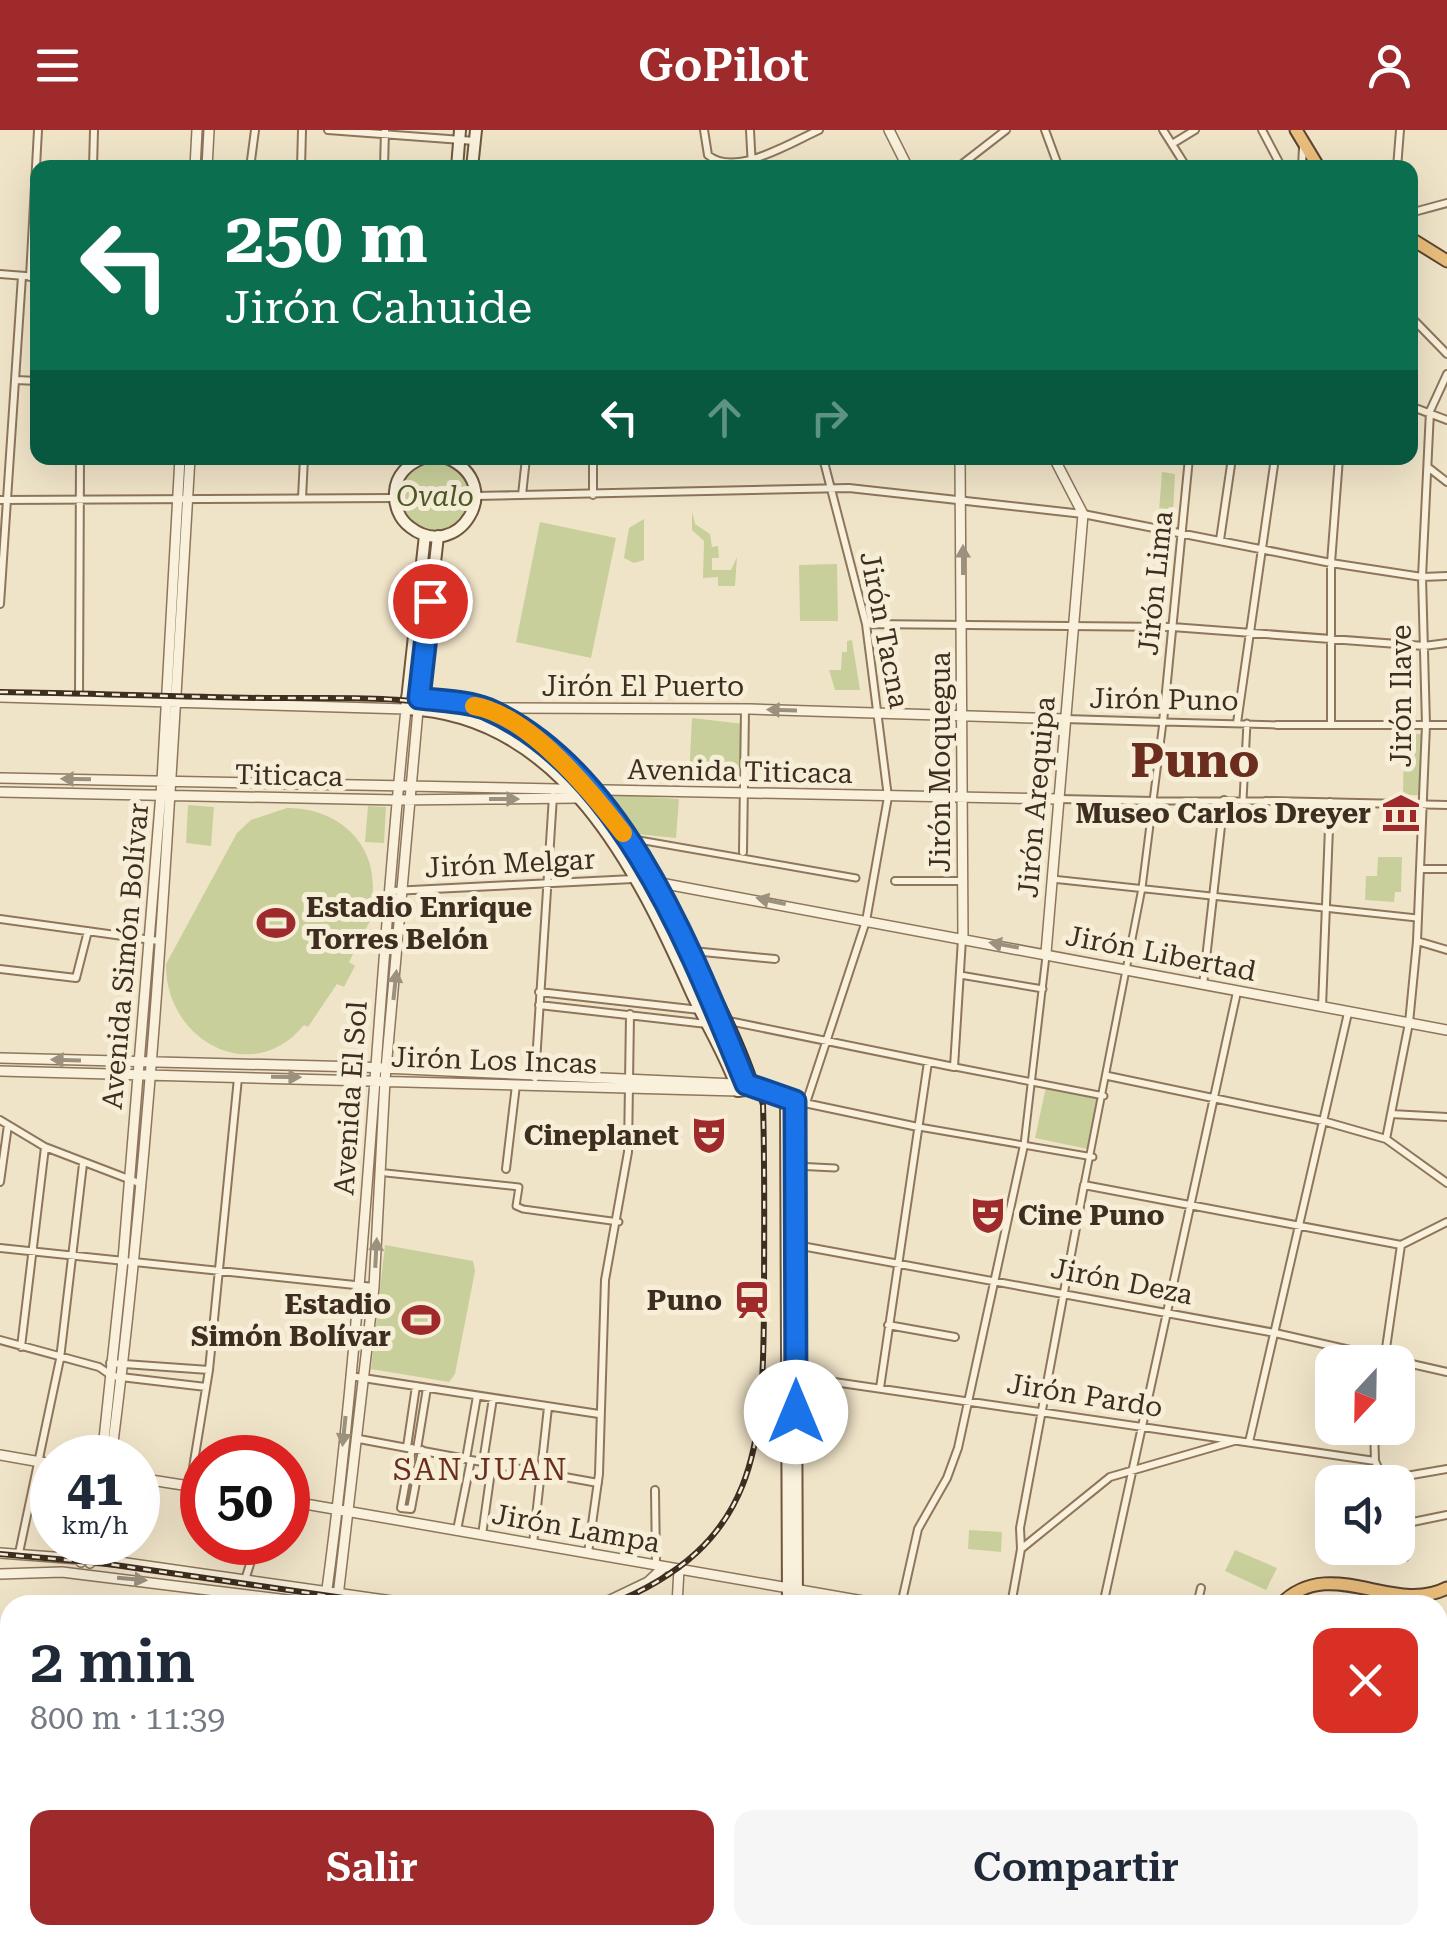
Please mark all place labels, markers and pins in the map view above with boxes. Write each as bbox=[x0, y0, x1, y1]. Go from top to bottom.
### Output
pin bbox=[388, 559, 473, 644]
museum icon: Museo Carlos Dreyer bbox=[1380, 792, 1422, 834]
place label: Museo Carlos Dreyer bbox=[1076, 797, 1371, 830]
place label: Estadio Enrique Torres Belón bbox=[306, 891, 532, 956]
sports icon: Estadio Enrique Torres Belón bbox=[255, 902, 297, 944]
theatre icon: Cineplanet bbox=[688, 1114, 730, 1156]
place label: Cineplanet bbox=[524, 1119, 679, 1152]
theatre icon: Cine Puno bbox=[967, 1194, 1009, 1236]
place label: Cine Puno bbox=[1018, 1199, 1165, 1232]
station icon: Puno bbox=[731, 1279, 773, 1321]
place label: Puno bbox=[647, 1284, 722, 1317]
place label: Estadio Simón Bolívar bbox=[191, 1288, 391, 1353]
sports icon: Estadio Simón Bolívar bbox=[400, 1299, 442, 1341]

